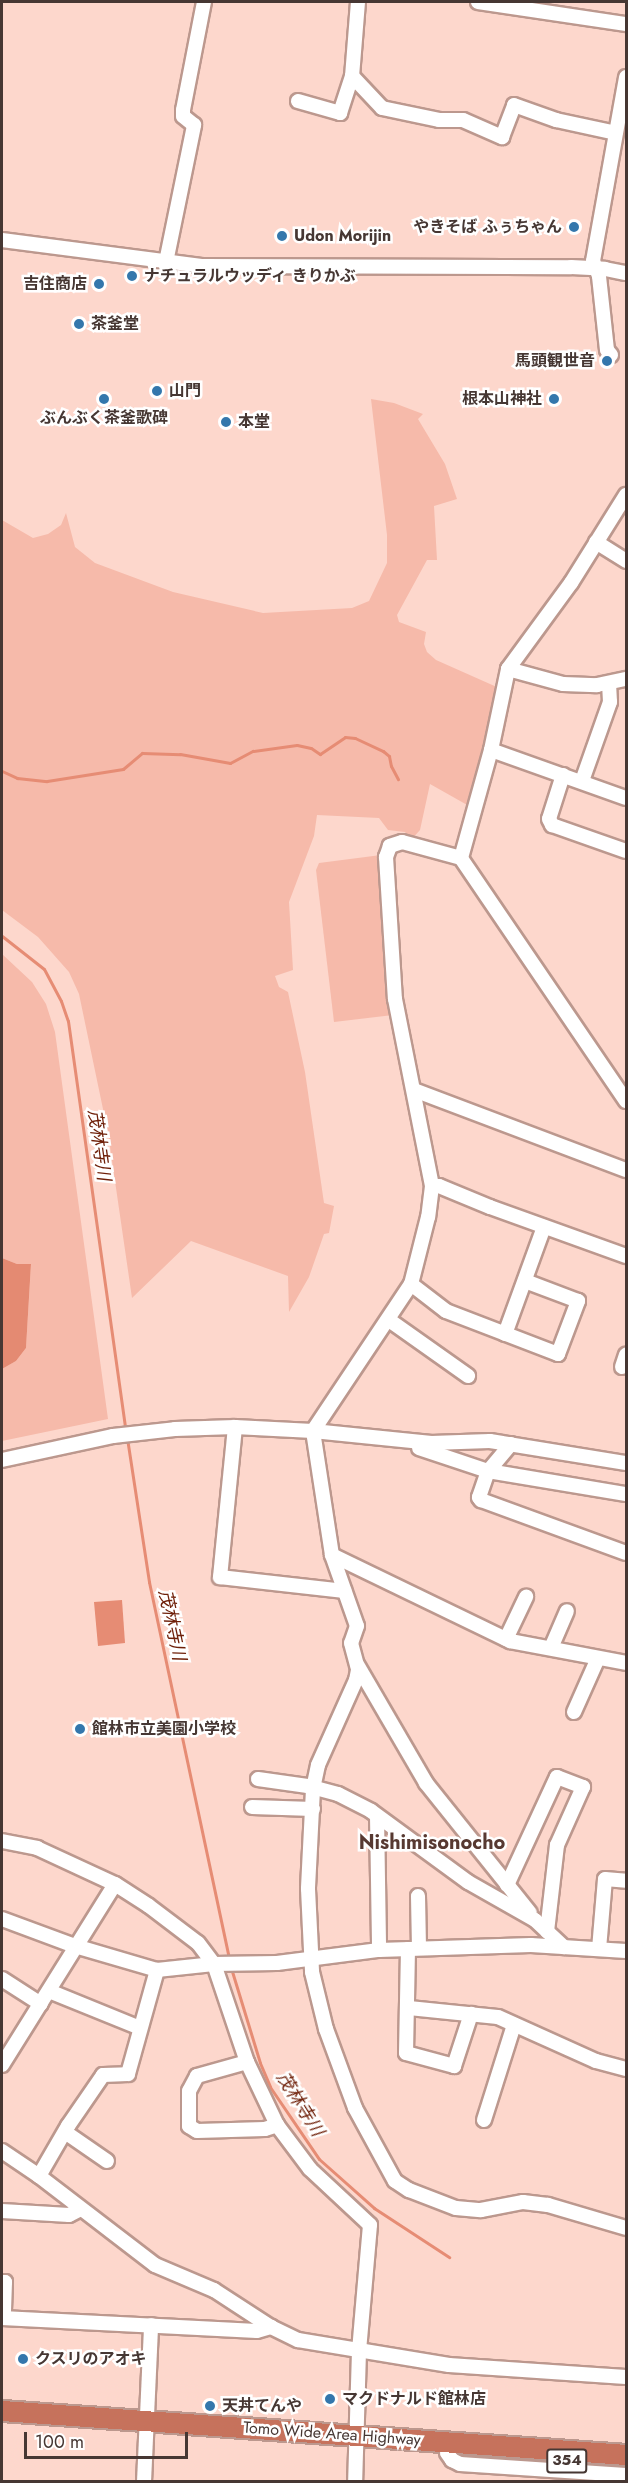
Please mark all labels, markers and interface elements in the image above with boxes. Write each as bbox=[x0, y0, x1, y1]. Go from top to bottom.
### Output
place label: やきそば ふぅちゃん bbox=[413, 217, 562, 237]
marker: やきそば ふぅちゃん bbox=[567, 220, 581, 234]
place label: Udon Morijin bbox=[294, 226, 391, 246]
marker: Udon Morijin bbox=[275, 229, 289, 243]
place label: ナチュラルウッディ きりかぶ bbox=[144, 266, 357, 286]
marker: ナチュラルウッディ きりかぶ bbox=[125, 269, 139, 283]
place label: 吉住商店 bbox=[23, 274, 87, 294]
marker: 吉住商店 bbox=[92, 277, 106, 291]
place label: 茶釜堂 bbox=[91, 314, 139, 334]
marker: 茶釜堂 bbox=[72, 317, 86, 331]
place label: 馬頭観世音 bbox=[515, 351, 595, 371]
marker: 馬頭観世音 bbox=[600, 354, 614, 368]
place label: 山門 bbox=[169, 381, 201, 401]
marker: 山門 bbox=[150, 384, 164, 398]
place label: 根本山神社 bbox=[462, 389, 542, 409]
marker: ぶんぶく茶釜歌碑 bbox=[97, 392, 111, 406]
marker: 根本山神社 bbox=[547, 392, 561, 406]
place label: ぶんぶく茶釜歌碑 bbox=[40, 408, 168, 428]
place label: 本堂 bbox=[238, 412, 270, 432]
marker: 本堂 bbox=[219, 415, 233, 429]
water label: 茂林寺川 bbox=[83, 1108, 115, 1182]
water label: 茂林寺川 bbox=[154, 1588, 190, 1662]
place label: 館林市立美園小学校 bbox=[92, 1719, 236, 1739]
marker: 館林市立美園小学校 bbox=[73, 1722, 87, 1736]
district label: Nishimisonocho bbox=[359, 1830, 505, 1854]
water label: 茂林寺川 bbox=[272, 2068, 328, 2140]
place label: クスリのアオキ bbox=[35, 2349, 147, 2369]
marker: クスリのアオキ bbox=[16, 2352, 30, 2366]
place label: マクドナルド館林店 bbox=[342, 2389, 486, 2409]
marker: マクドナルド館林店 bbox=[323, 2392, 337, 2406]
place label: 天丼てんや bbox=[222, 2396, 302, 2416]
marker: 天丼てんや bbox=[203, 2399, 217, 2413]
street label: Tomo Wide Area Highway bbox=[243, 2418, 421, 2450]
scale bar bbox=[27, 2420, 190, 2458]
text: 100 m bbox=[35, 2429, 84, 2455]
road number: 354 bbox=[546, 2449, 588, 2473]

